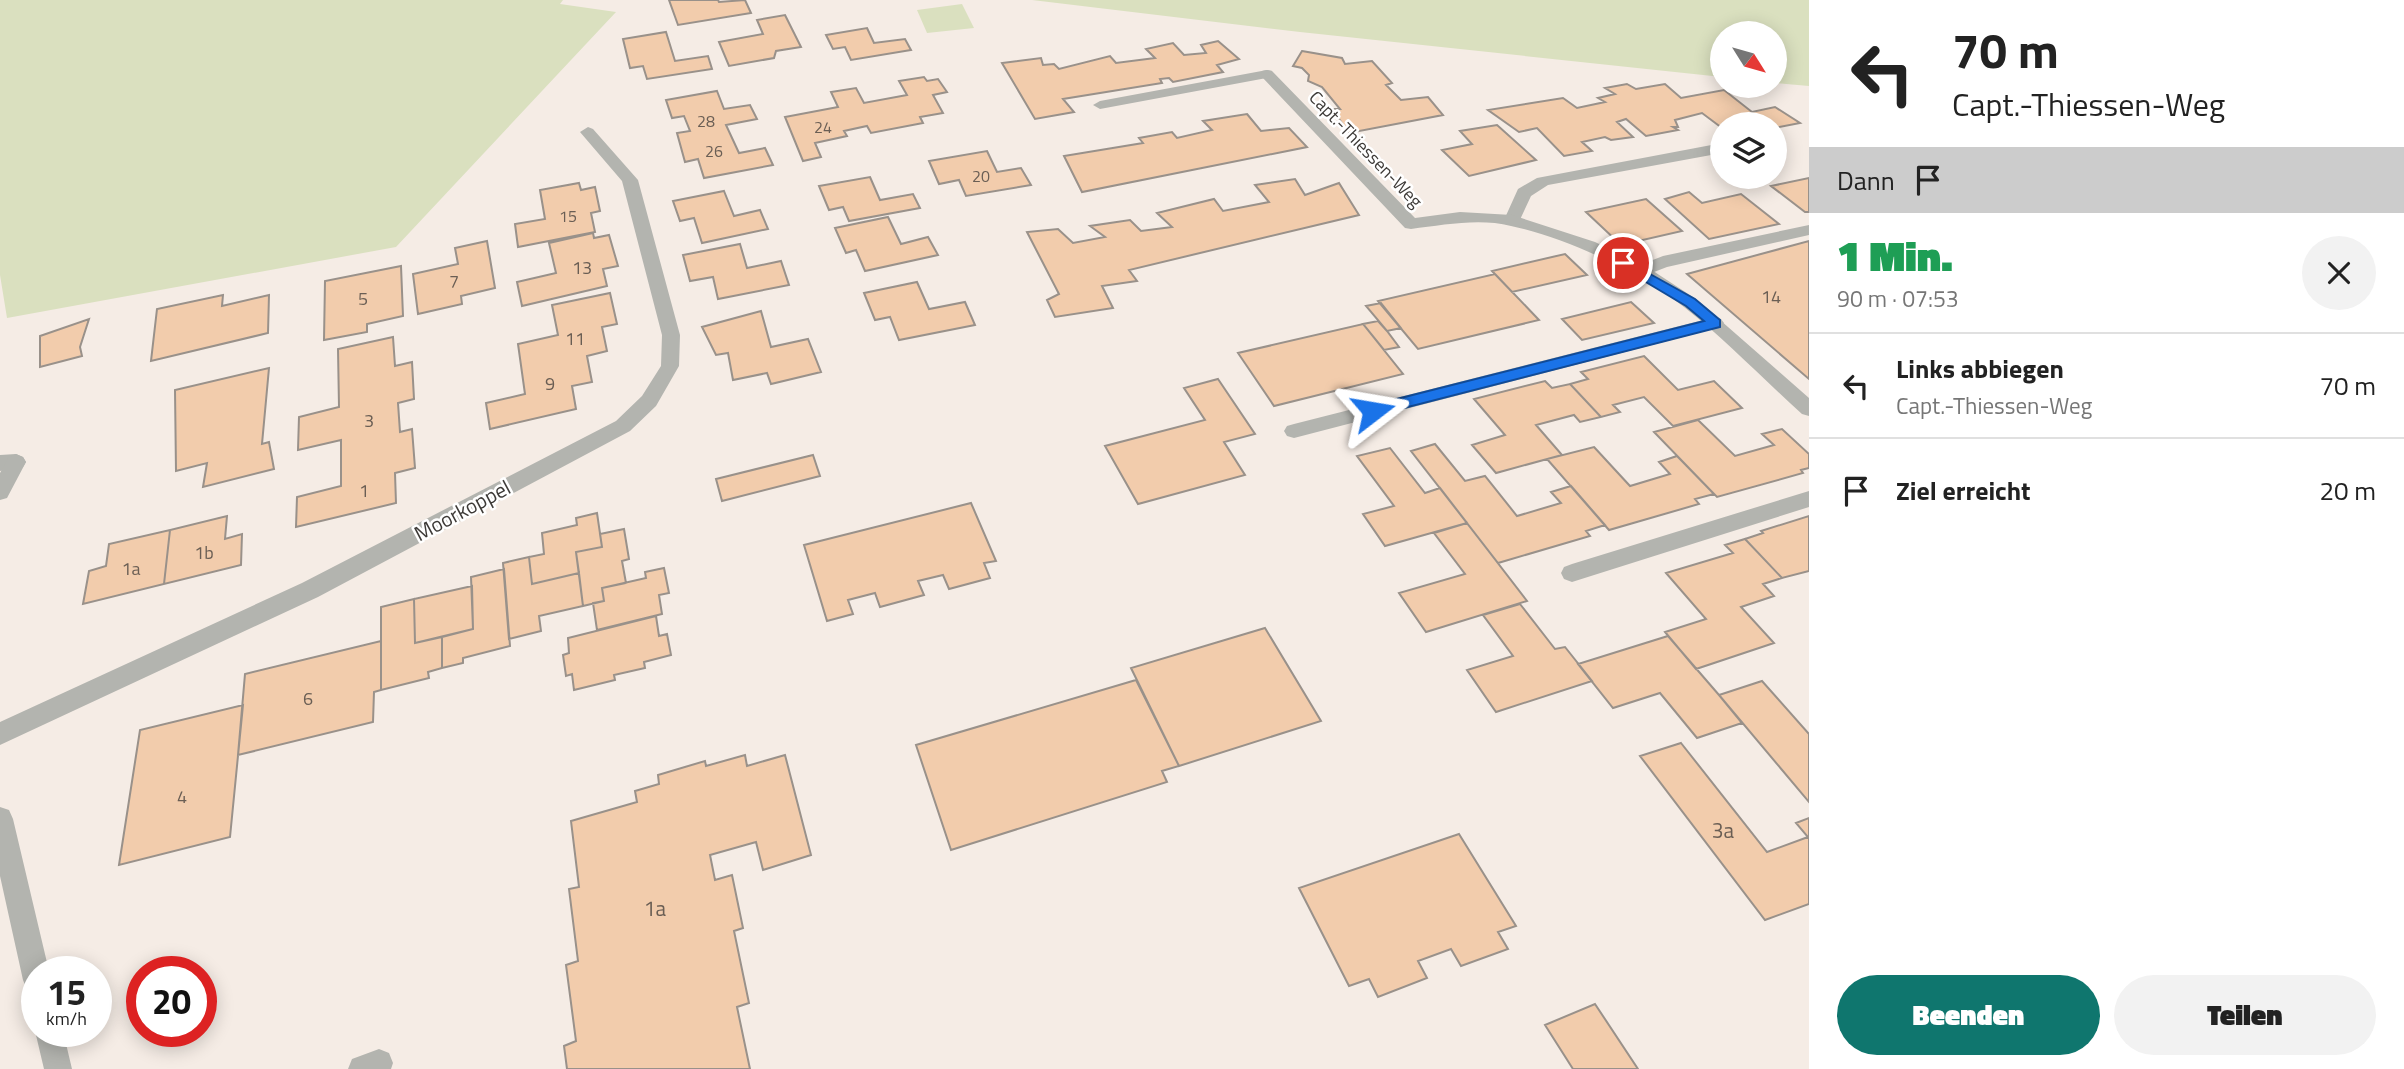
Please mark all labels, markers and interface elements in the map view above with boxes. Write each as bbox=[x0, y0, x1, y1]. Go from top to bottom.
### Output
text: 70 m bbox=[1952, 12, 2059, 87]
north arrow bbox=[1710, 21, 1787, 98]
map controls bbox=[1710, 21, 1787, 189]
icon: left bbox=[1837, 28, 1928, 119]
text: Capt.-Thiessen-Weg bbox=[1952, 80, 2225, 128]
street label: Capt.-Thiessen-Weg bbox=[1303, 84, 1429, 214]
house number: 28 bbox=[697, 109, 715, 133]
button: layers bbox=[1710, 112, 1787, 189]
house number: 24 bbox=[814, 115, 832, 139]
house number: 26 bbox=[705, 139, 723, 163]
text: Dann bbox=[1837, 161, 1895, 200]
icon: arrive bbox=[1909, 161, 1947, 199]
house number: 20 bbox=[972, 164, 990, 188]
house number: 15 bbox=[559, 204, 577, 228]
text: 1 Min. bbox=[1837, 223, 1953, 287]
pin bbox=[1593, 233, 1653, 293]
button: close bbox=[2302, 236, 2376, 310]
icon: arrive bbox=[1604, 244, 1642, 282]
house number: 13 bbox=[572, 254, 592, 281]
house number: 7 bbox=[449, 268, 459, 295]
text: 90 m · 07:53 bbox=[1837, 281, 1959, 316]
house number: 14 bbox=[1761, 283, 1781, 310]
house number: 5 bbox=[358, 285, 368, 312]
house number: 11 bbox=[565, 325, 585, 352]
text: Links abbiegen bbox=[1896, 349, 2064, 388]
text: 70 m bbox=[2319, 366, 2376, 405]
icon: left bbox=[1837, 367, 1875, 405]
house number: 9 bbox=[545, 370, 555, 397]
position arrow bbox=[1336, 374, 1410, 448]
text: Capt.-Thiessen-Weg bbox=[1896, 388, 2092, 423]
house number: 3 bbox=[364, 407, 374, 434]
street label: Moorkoppel bbox=[408, 471, 516, 549]
text: Ziel erreicht bbox=[1896, 471, 2031, 510]
text: 20 m bbox=[2319, 471, 2376, 510]
icon: arrive bbox=[1837, 472, 1875, 510]
house number: 1 bbox=[359, 477, 369, 504]
house number: 1b bbox=[194, 539, 214, 566]
house number: 1a bbox=[121, 555, 141, 582]
house number: 6 bbox=[303, 685, 313, 712]
house number: 4 bbox=[177, 783, 187, 810]
house number: 3a bbox=[1712, 814, 1735, 846]
house number: 1a bbox=[644, 892, 667, 924]
speed limit sign: 20 bbox=[126, 956, 217, 1047]
text: 15 bbox=[47, 965, 86, 1019]
button: Beenden bbox=[1837, 975, 2100, 1055]
button: Teilen bbox=[2114, 975, 2376, 1055]
text: km/h bbox=[46, 1005, 87, 1032]

